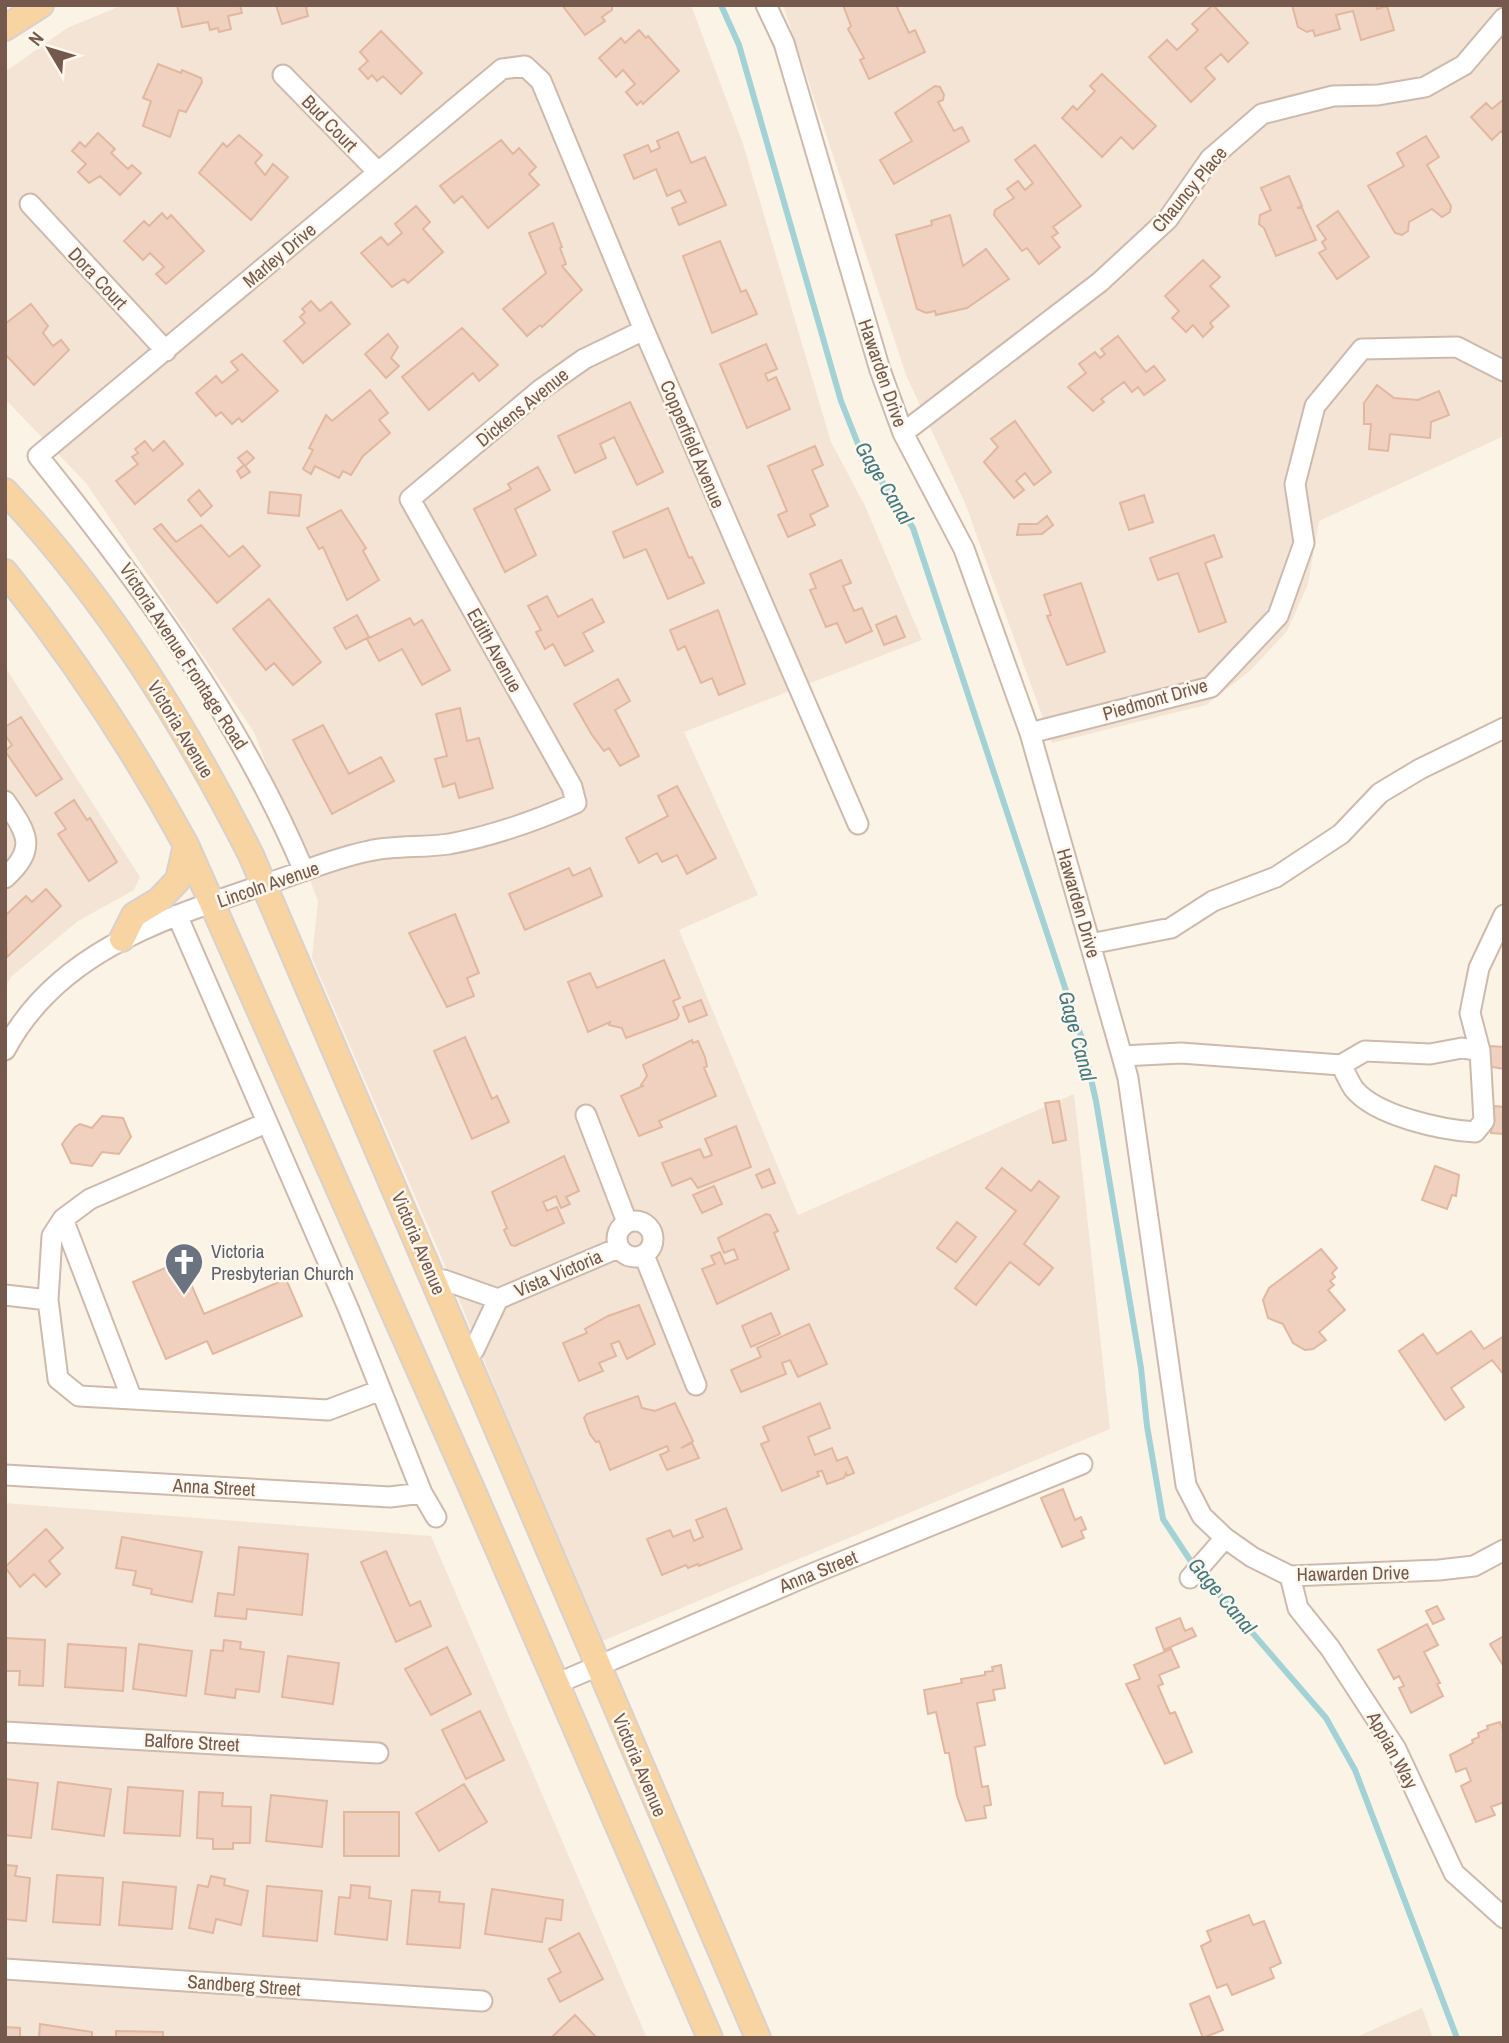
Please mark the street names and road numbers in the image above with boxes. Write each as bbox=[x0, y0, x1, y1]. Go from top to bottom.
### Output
street label: Bud Court bbox=[296, 89, 364, 158]
street label: Chauncy Place bbox=[1145, 141, 1233, 237]
street label: Marley Drive bbox=[237, 217, 321, 293]
street label: Dora Court bbox=[63, 241, 134, 315]
street label: Hawarden Drive bbox=[852, 316, 914, 430]
street label: Dickens Avenue bbox=[470, 362, 574, 452]
street label: Copperfield Avenue bbox=[654, 376, 732, 512]
street label: Victoria Avenue Frontage Road bbox=[115, 558, 253, 754]
street label: Edith Avenue bbox=[461, 603, 529, 697]
street label: Piedmont Drive bbox=[1099, 672, 1211, 726]
street label: Victoria Avenue bbox=[143, 676, 219, 782]
street label: Hawarden Drive bbox=[1051, 845, 1107, 961]
street label: Lincoln Avenue bbox=[214, 854, 322, 914]
street label: Victoria Avenue bbox=[386, 1188, 452, 1298]
street label: Vista Victoria bbox=[510, 1243, 606, 1303]
street label: Anna Street bbox=[171, 1472, 256, 1502]
street label: Anna Street bbox=[774, 1543, 862, 1599]
street label: Hawarden Drive bbox=[1297, 1559, 1409, 1587]
street label: Appian Way bbox=[1361, 1706, 1425, 1793]
street label: Victoria Avenue bbox=[607, 1710, 673, 1820]
street label: Balfore Street bbox=[144, 1727, 241, 1758]
street label: Sandberg Street bbox=[186, 1968, 302, 2002]

